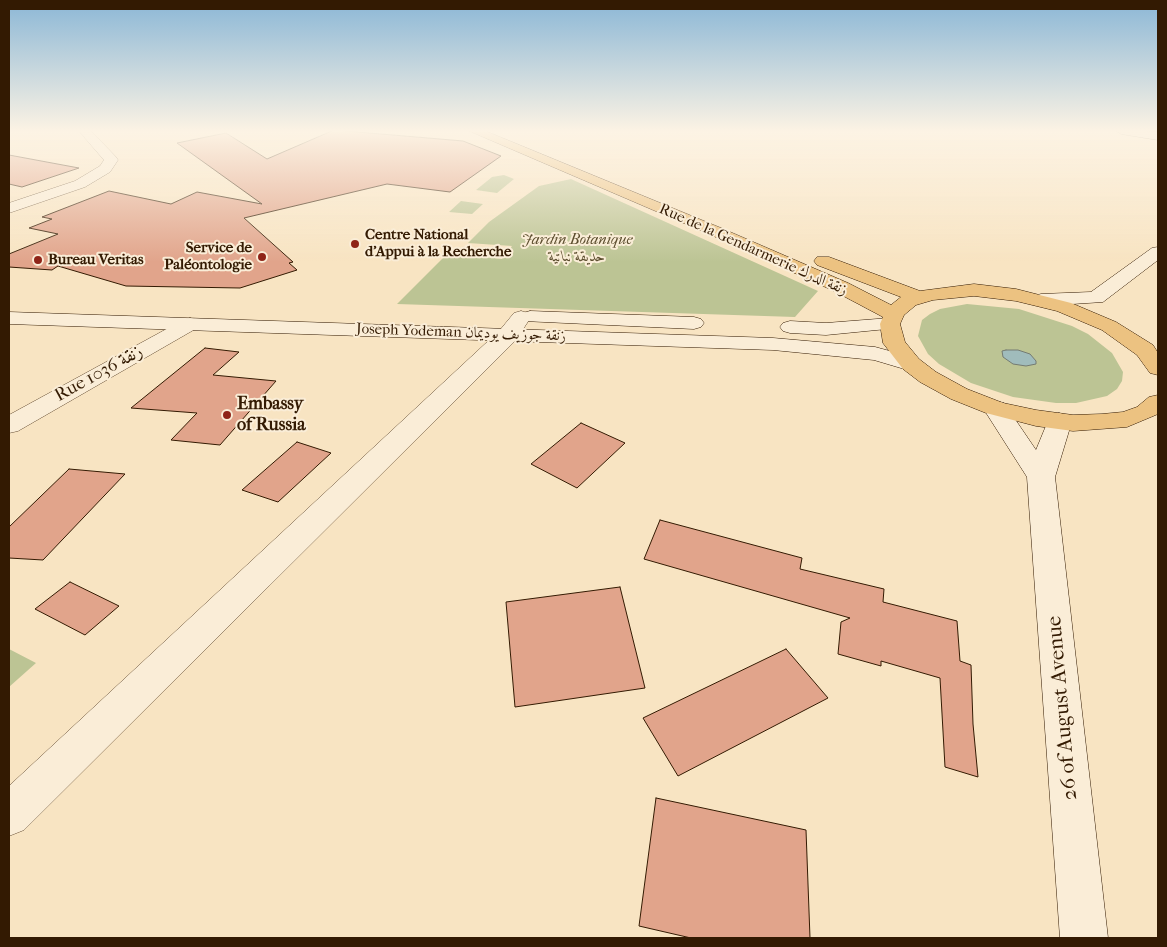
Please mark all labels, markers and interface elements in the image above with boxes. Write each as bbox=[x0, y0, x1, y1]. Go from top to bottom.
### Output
street label: Rue de la Gendarmerie زنقة الدرك bbox=[656, 200, 850, 300]
place label: Centre National d'Appui à la Recherche bbox=[365, 226, 511, 261]
park label: Jardin Botanique حديقة نباتية bbox=[521, 231, 633, 266]
marker: Centre National d'Appui à la Recherche bbox=[349, 238, 361, 250]
place label: Service de Paléontologie bbox=[164, 239, 252, 274]
place label: Bureau Veritas bbox=[48, 251, 143, 269]
marker: Service de Paléontologie bbox=[256, 251, 268, 263]
marker: Bureau Veritas bbox=[32, 254, 44, 266]
street label: Joseph Yodeman زنقة جوزيف يوديمان bbox=[356, 320, 566, 346]
street label: Rue 1036 زنقة bbox=[51, 341, 147, 407]
place label: Embassy of Russia bbox=[237, 394, 306, 436]
marker: Embassy of Russia bbox=[221, 409, 233, 421]
street label: 26 of August Avenue bbox=[1042, 615, 1084, 801]

